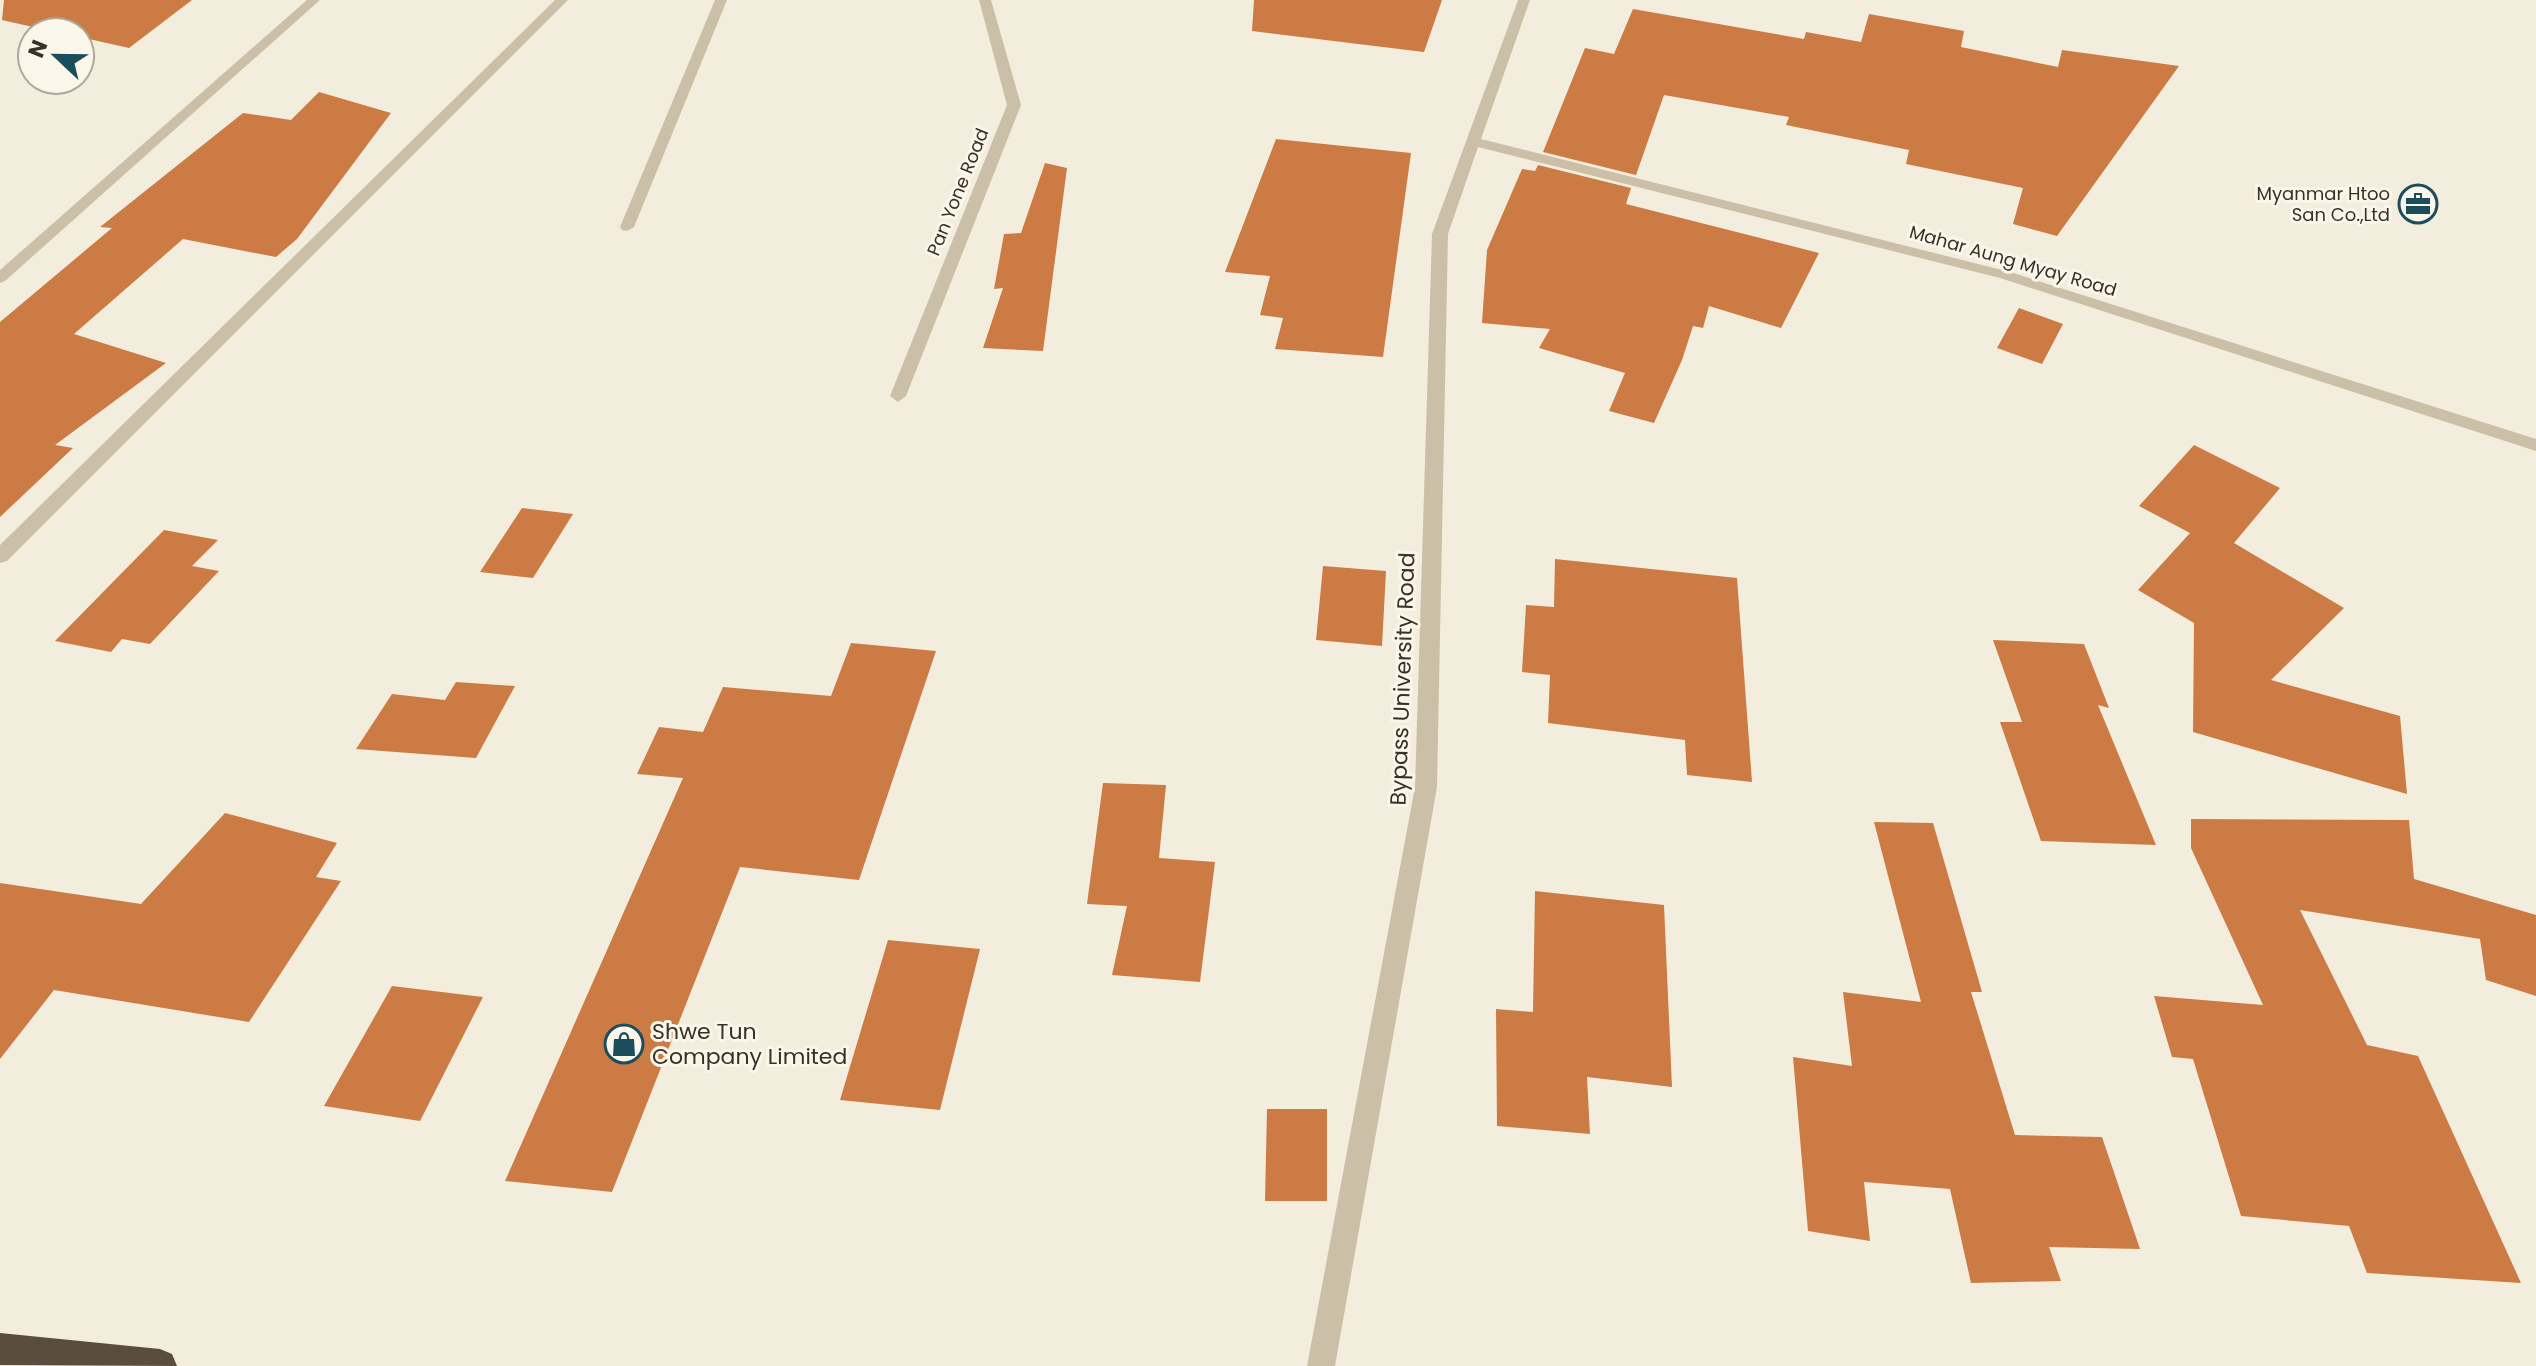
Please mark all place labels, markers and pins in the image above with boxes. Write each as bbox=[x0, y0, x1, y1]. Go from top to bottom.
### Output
place label: Myanmar Htoo San Co.,Ltd bbox=[2256, 181, 2390, 227]
office icon: Myanmar Htoo San Co.,Ltd bbox=[2397, 183, 2439, 225]
place label: Shwe Tun Company Limited bbox=[652, 1016, 847, 1072]
shop icon: Shwe Tun Company Limited bbox=[603, 1023, 645, 1065]

